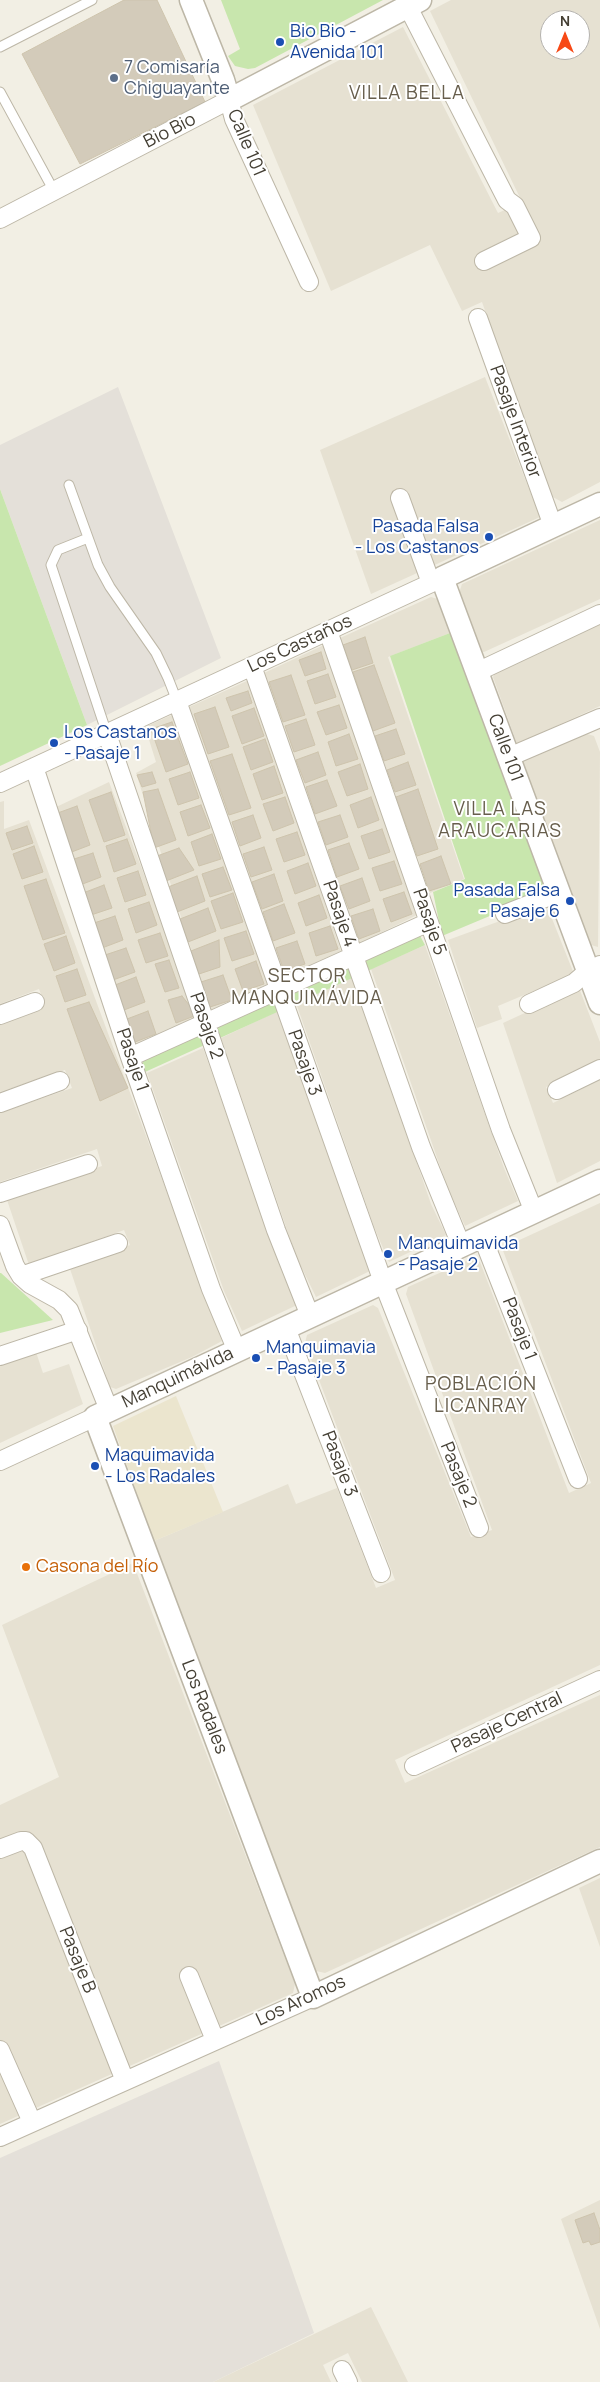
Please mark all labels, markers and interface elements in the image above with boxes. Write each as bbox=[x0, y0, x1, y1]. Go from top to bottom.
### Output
north arrow bbox=[540, 10, 590, 60]
text: N bbox=[560, 11, 570, 30]
place label: Bio Bio - Avenida 101 bbox=[290, 21, 384, 64]
marker: Bio Bio - Avenida 101 bbox=[274, 36, 286, 48]
place label: 7 Comisaría Chiguayante bbox=[124, 57, 230, 100]
marker: 7 Comisaría Chiguayante bbox=[108, 72, 120, 84]
district label: VILLA BELLA bbox=[348, 83, 466, 105]
street label: Calle 101 bbox=[222, 106, 270, 180]
street label: Bio Bio bbox=[140, 109, 200, 153]
street label: Pasaje Interior bbox=[485, 363, 545, 481]
place label: Pasada Falsa - Los Castanos bbox=[355, 516, 479, 558]
marker: Pasada Falsa - Los Castanos bbox=[483, 531, 495, 543]
street label: Los Castaños bbox=[244, 610, 356, 678]
street label: Calle 101 bbox=[483, 711, 527, 785]
place label: Los Castanos - Pasaje 1 bbox=[64, 722, 177, 764]
marker: Los Castanos - Pasaje 1 bbox=[48, 737, 60, 749]
district label: VILLA LAS ARAUCARIAS bbox=[437, 799, 563, 843]
street label: Pasaje 4 bbox=[318, 878, 360, 950]
place label: Pasada Falsa - Pasaje 6 bbox=[453, 880, 560, 922]
street label: Pasaje 5 bbox=[408, 886, 450, 958]
marker: Pasada Falsa - Pasaje 6 bbox=[564, 895, 576, 907]
district label: SECTOR MANQUIMÁVIDA bbox=[230, 966, 384, 1010]
street label: Pasaje 2 bbox=[185, 990, 227, 1062]
street label: Pasaje 1 bbox=[111, 1025, 153, 1095]
street label: Pasaje 3 bbox=[283, 1027, 325, 1099]
place label: Manquimavida - Pasaje 2 bbox=[398, 1233, 518, 1276]
marker: Manquimavida - Pasaje 2 bbox=[382, 1248, 394, 1260]
street label: Pasaje 1 bbox=[497, 1295, 541, 1363]
place label: Manquimavia - Pasaje 3 bbox=[266, 1337, 376, 1380]
street label: Manquimávida bbox=[119, 1343, 237, 1413]
marker: Manquimavia - Pasaje 3 bbox=[250, 1352, 262, 1364]
district label: POBLACIÓN LICANRAY bbox=[424, 1374, 538, 1418]
street label: Pasaje 3 bbox=[317, 1428, 361, 1500]
street label: Pasaje 2 bbox=[435, 1439, 481, 1511]
place label: Maquimavida - Los Radales bbox=[105, 1445, 215, 1488]
marker: Maquimavida - Los Radales bbox=[89, 1460, 101, 1472]
place label: Casona del Río bbox=[36, 1556, 158, 1578]
marker: Casona del Río bbox=[20, 1561, 32, 1573]
street label: Los Radales bbox=[176, 1657, 232, 1757]
street label: Pasaje Central bbox=[448, 1688, 566, 1758]
street label: Pasaje B bbox=[54, 1924, 100, 1996]
street label: Los Aromos bbox=[253, 1971, 349, 2031]

